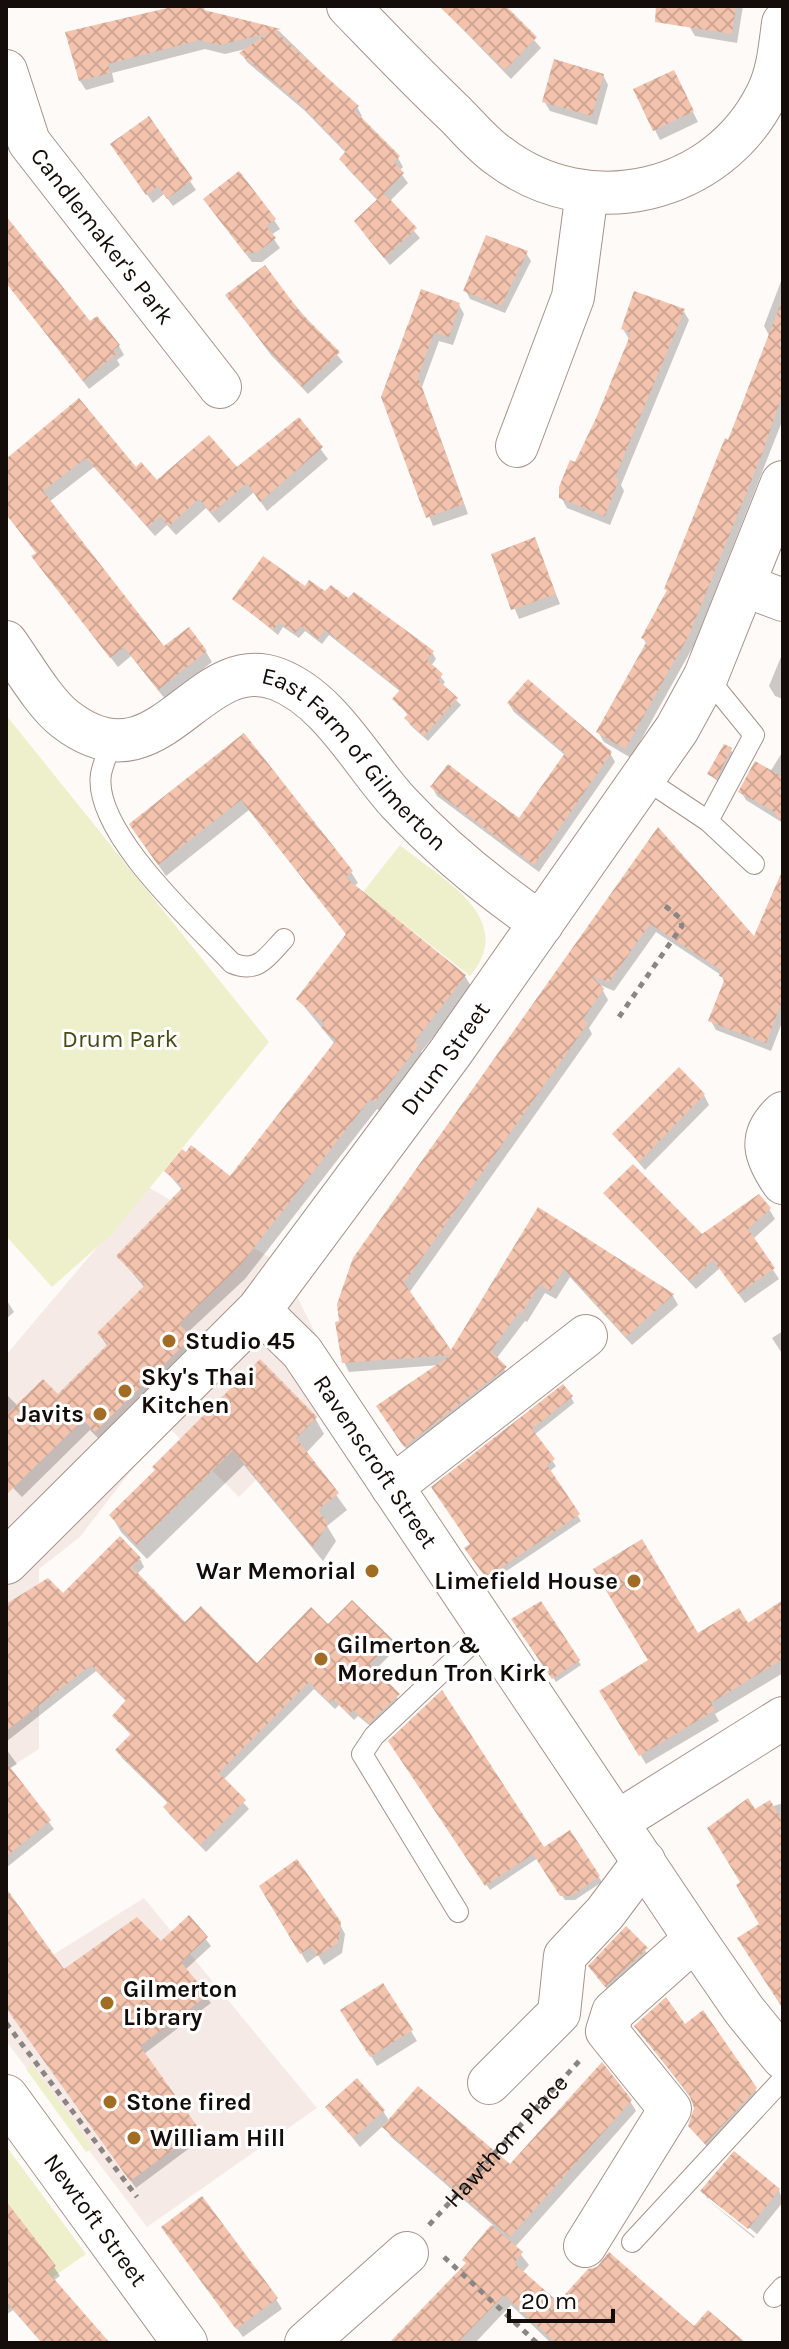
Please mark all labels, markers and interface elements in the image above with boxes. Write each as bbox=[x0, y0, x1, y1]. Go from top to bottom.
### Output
street label: Candlemaker's Park bbox=[25, 142, 180, 330]
street label: East Farm of Gilmerton bbox=[259, 661, 452, 856]
street label: Drum Street bbox=[395, 996, 495, 1121]
park label: Drum Park bbox=[62, 1025, 178, 1053]
place label: Studio 45 bbox=[185, 1327, 295, 1355]
marker: Studio 45 bbox=[160, 1332, 178, 1350]
place label: Sky's Thai Kitchen bbox=[141, 1363, 255, 1419]
street label: Ravenscroft Street bbox=[307, 1370, 443, 1554]
marker: Sky's Thai Kitchen bbox=[116, 1382, 134, 1400]
place label: Javits bbox=[17, 1400, 84, 1428]
marker: Javits bbox=[91, 1405, 109, 1423]
place label: War Memorial bbox=[196, 1557, 356, 1585]
marker: War Memorial bbox=[363, 1562, 381, 1580]
place label: Limefield House bbox=[434, 1567, 618, 1595]
marker: Limefield House bbox=[625, 1572, 643, 1590]
place label: Gilmerton & Moredun Tron Kirk bbox=[337, 1631, 546, 1687]
marker: Gilmerton & Moredun Tron Kirk bbox=[312, 1650, 330, 1668]
place label: Gilmerton Library bbox=[123, 1975, 237, 2031]
marker: Gilmerton Library bbox=[98, 1994, 116, 2012]
street label: Hawthorn Place bbox=[438, 2069, 574, 2213]
place label: Stone fired bbox=[126, 2088, 252, 2116]
marker: Stone fired bbox=[101, 2093, 119, 2111]
place label: William Hill bbox=[150, 2124, 285, 2152]
marker: William Hill bbox=[125, 2129, 143, 2147]
street label: Newtoft Street bbox=[38, 2148, 153, 2292]
scale bar bbox=[509, 2273, 613, 2323]
text: 20 m bbox=[521, 2287, 577, 2315]

